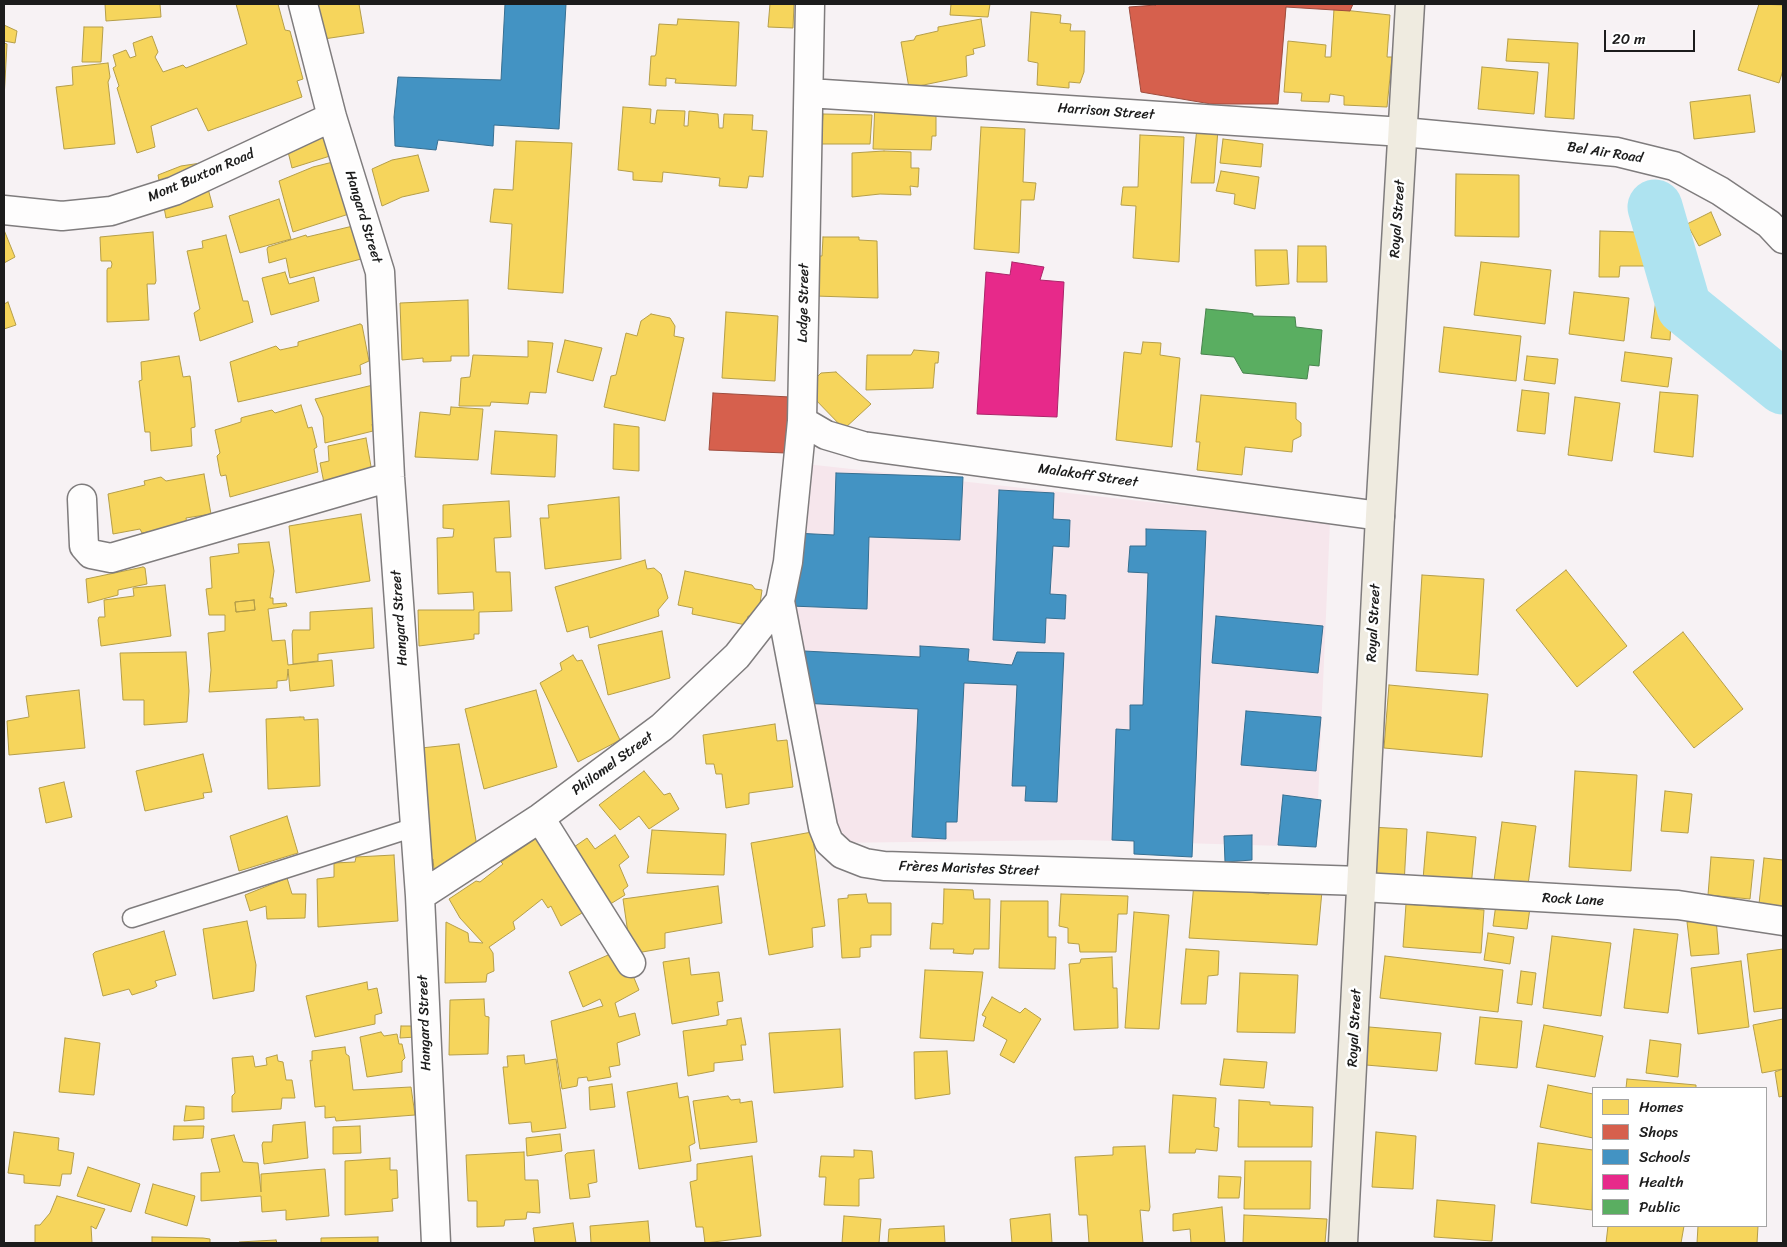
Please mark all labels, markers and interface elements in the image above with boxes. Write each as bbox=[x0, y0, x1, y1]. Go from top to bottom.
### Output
scale bar bbox=[1607, 20, 1698, 52]
text: 20 m bbox=[1612, 26, 1646, 52]
street label: Harrison Street bbox=[1057, 100, 1155, 124]
street label: Bel Air Road bbox=[1566, 139, 1644, 167]
street label: Mont Buxton Road bbox=[145, 146, 257, 206]
street label: Hangard Street bbox=[341, 169, 385, 265]
street label: Royal Street bbox=[1387, 179, 1409, 259]
street label: Lodge Street bbox=[795, 263, 813, 343]
street label: Malakoff Street bbox=[1037, 461, 1139, 491]
street label: Hangard Street bbox=[388, 570, 412, 666]
street label: Royal Street bbox=[1364, 584, 1384, 662]
street label: Philomel Street bbox=[569, 729, 657, 799]
street label: Frères Maristes Street bbox=[898, 858, 1040, 880]
street label: Rock Lane bbox=[1542, 890, 1604, 910]
street label: Hangard Street bbox=[415, 975, 435, 1071]
street label: Royal Street bbox=[1345, 989, 1365, 1067]
legend bbox=[1592, 1087, 1767, 1227]
text: Homes bbox=[1639, 1094, 1683, 1120]
text: Shops bbox=[1639, 1119, 1678, 1145]
text: Schools bbox=[1639, 1144, 1690, 1170]
text: Health bbox=[1639, 1169, 1684, 1195]
text: Public bbox=[1639, 1194, 1680, 1220]

